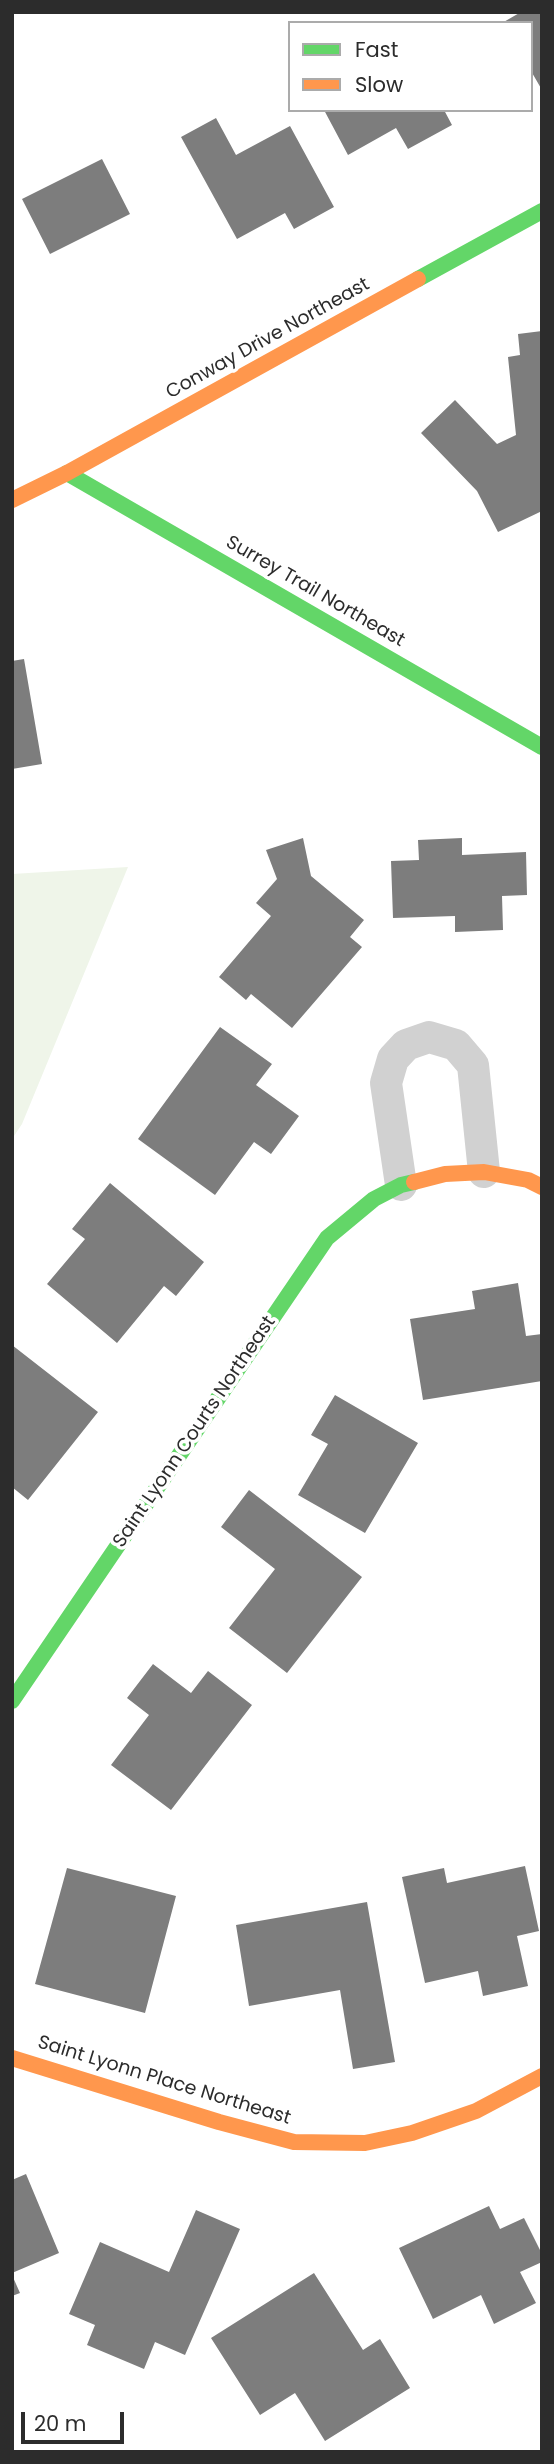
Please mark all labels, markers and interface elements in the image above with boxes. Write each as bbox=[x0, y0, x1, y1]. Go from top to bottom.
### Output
legend bbox=[288, 21, 533, 112]
text: Fast bbox=[355, 35, 398, 64]
text: Slow bbox=[355, 70, 403, 99]
street label: Conway Drive Northeast bbox=[162, 274, 374, 404]
street label: Surrey Trail Northeast bbox=[221, 531, 409, 653]
street label: Saint Lyonn Courts Northeast bbox=[109, 1312, 281, 1552]
street label: Saint Lyonn Place Northeast bbox=[35, 2032, 293, 2130]
scale bar bbox=[24, 2398, 128, 2442]
text: 20 m bbox=[34, 2409, 87, 2438]

